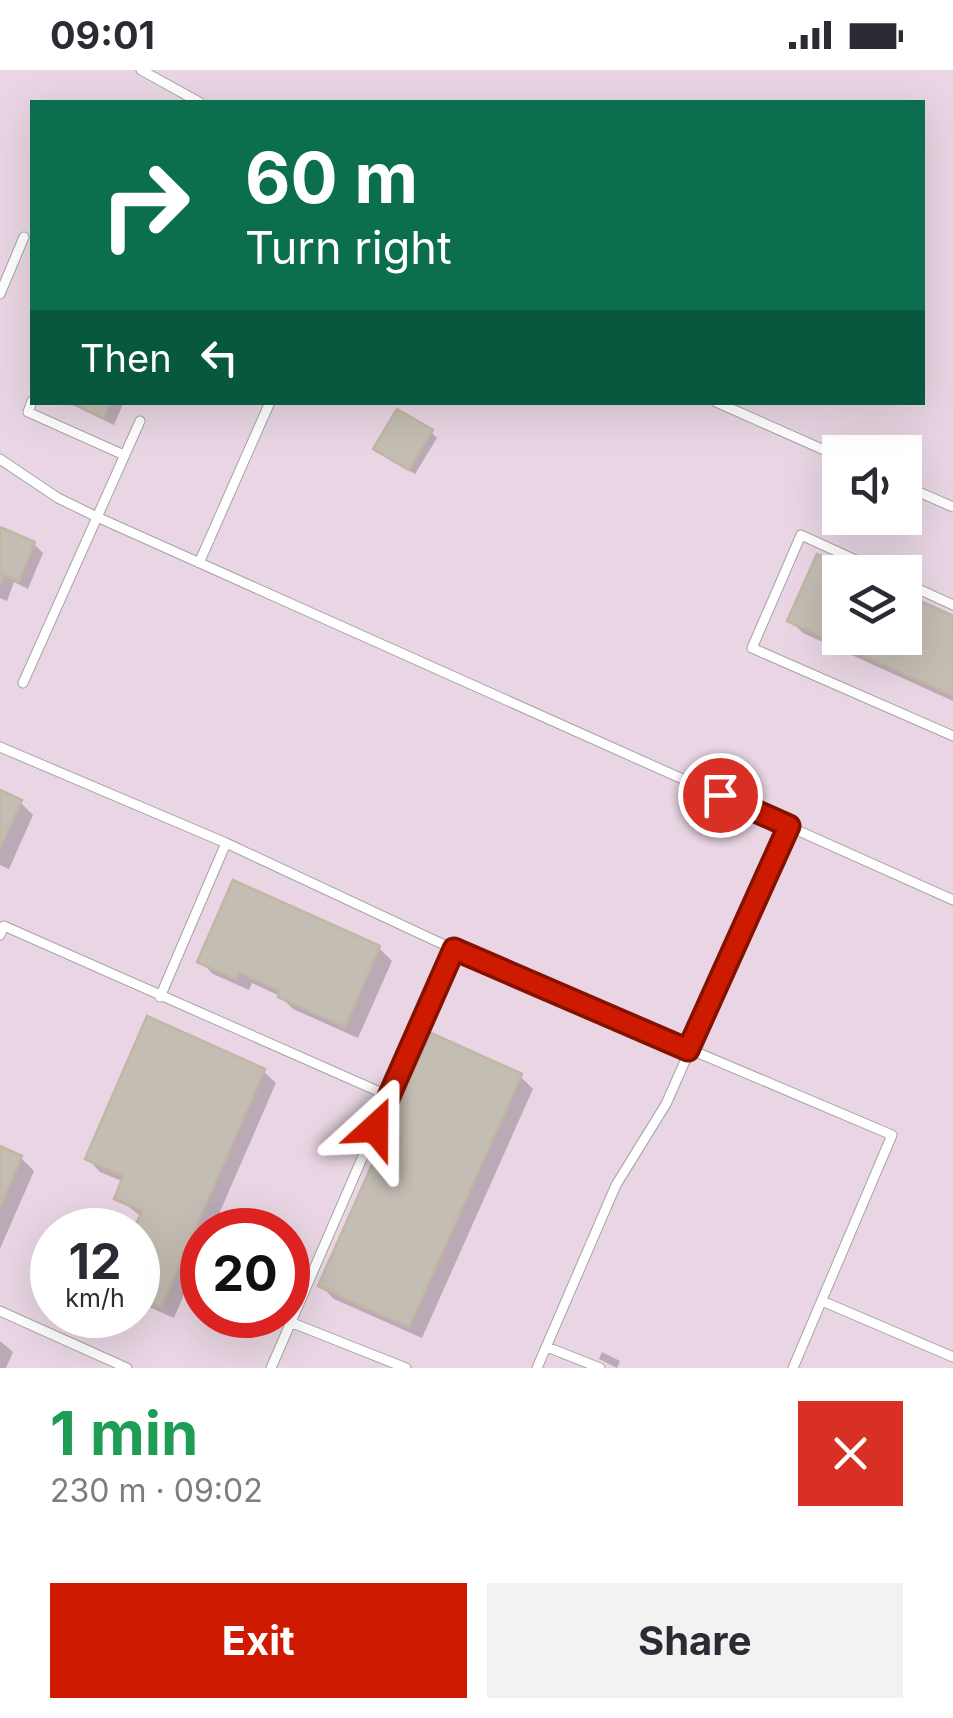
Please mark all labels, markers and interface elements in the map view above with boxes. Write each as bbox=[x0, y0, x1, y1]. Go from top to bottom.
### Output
text: 09:01 bbox=[50, 12, 155, 58]
text: 60 m bbox=[245, 135, 418, 220]
icon: right bbox=[80, 140, 210, 270]
text: Turn right bbox=[245, 220, 452, 275]
icon: left bbox=[192, 330, 247, 385]
text: Then bbox=[80, 335, 172, 381]
map controls bbox=[822, 435, 922, 655]
button: sound bbox=[822, 435, 922, 535]
button: layers bbox=[822, 555, 922, 655]
pin bbox=[678, 753, 763, 838]
icon: arrive bbox=[693, 768, 748, 823]
position arrow bbox=[323, 1076, 427, 1180]
speed limit sign: 20 bbox=[180, 1208, 310, 1338]
text: 12 bbox=[68, 1231, 122, 1291]
text: km/h bbox=[65, 1283, 125, 1313]
text: 1 min bbox=[50, 1397, 198, 1469]
button: close bbox=[798, 1401, 903, 1506]
text: 230 m · 09:02 bbox=[50, 1471, 263, 1510]
button: Exit bbox=[50, 1583, 467, 1698]
button: Share bbox=[487, 1583, 903, 1698]

